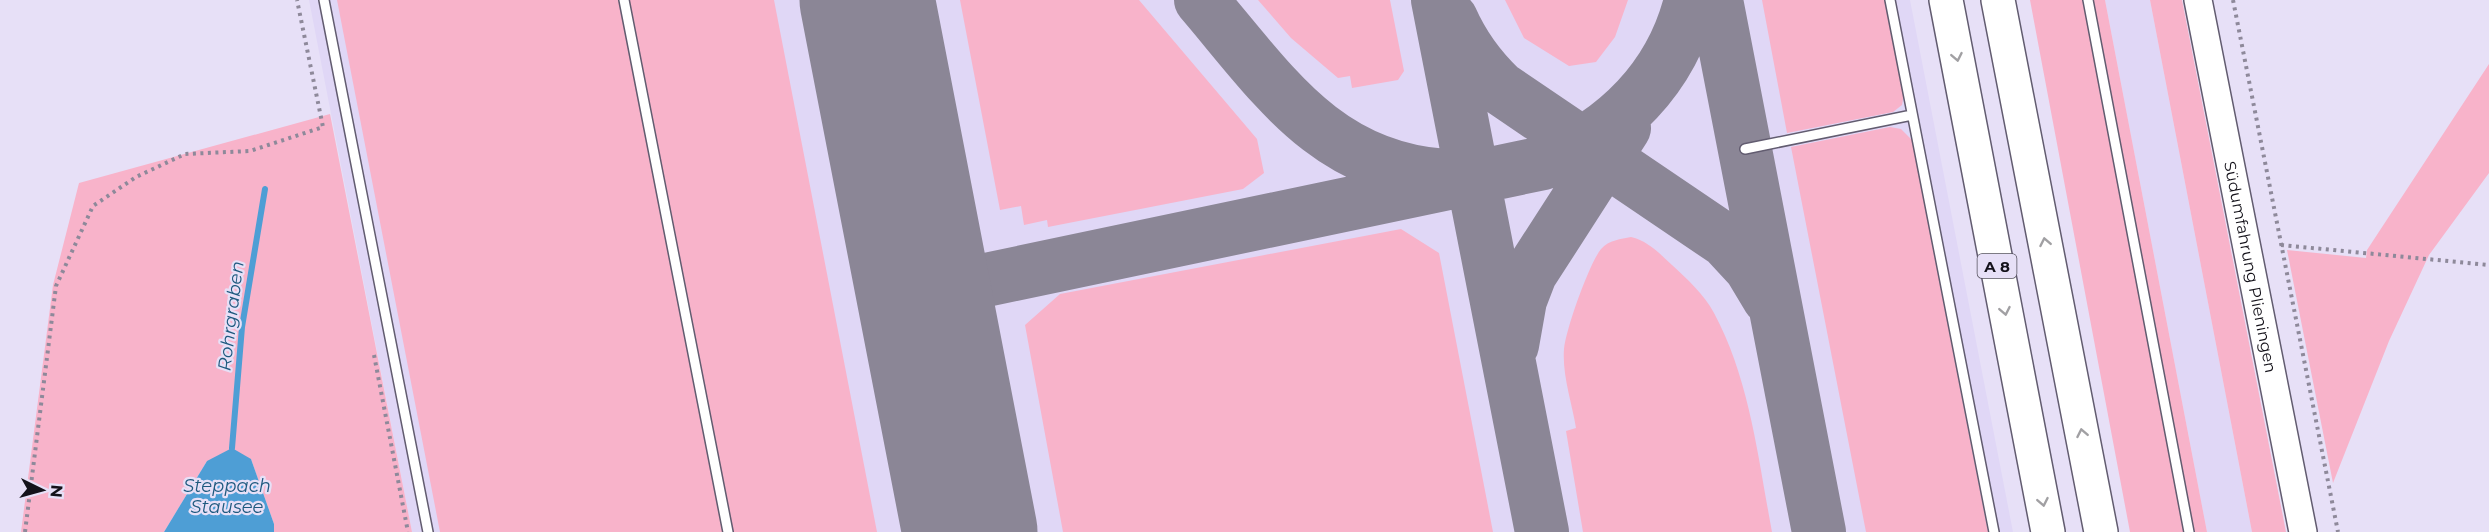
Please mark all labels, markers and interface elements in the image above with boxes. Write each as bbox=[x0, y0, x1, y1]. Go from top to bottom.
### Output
one-way arrow bbox=[1950, 52, 1963, 62]
street label: Südumfahrung Plieningen bbox=[2221, 159, 2281, 374]
one-way arrow bbox=[2039, 237, 2052, 247]
road number: A 8 bbox=[1978, 254, 2016, 278]
water label: Rohrgraben bbox=[213, 260, 249, 372]
one-way arrow bbox=[1998, 306, 2011, 316]
one-way arrow bbox=[2076, 429, 2089, 439]
north arrow bbox=[12, 460, 72, 520]
water label: Steppach Stausee bbox=[183, 475, 271, 518]
text: N bbox=[46, 484, 66, 499]
one-way arrow bbox=[2036, 497, 2049, 507]

